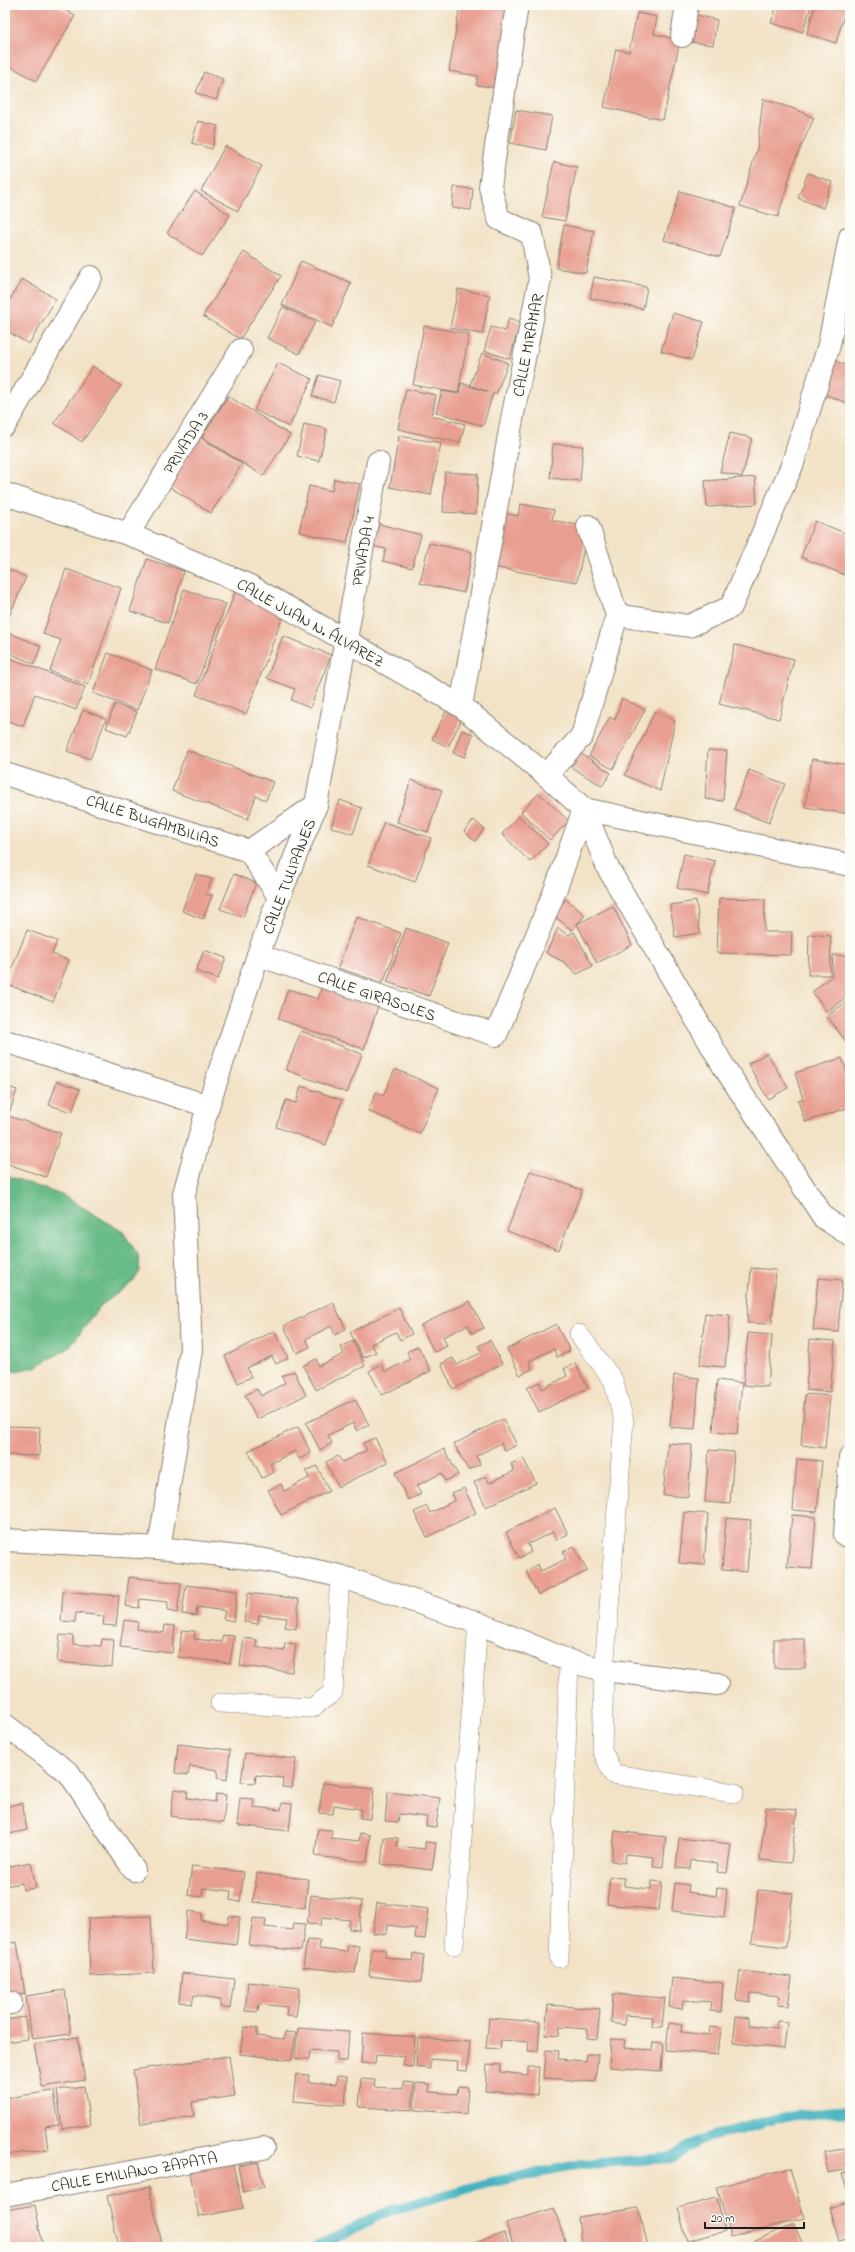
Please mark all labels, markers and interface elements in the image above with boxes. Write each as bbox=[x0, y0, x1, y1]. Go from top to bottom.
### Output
street label: CALLE MIRAMAR bbox=[507, 292, 551, 399]
street label: PRIVADA 3 bbox=[158, 407, 216, 479]
street label: PRIVADA 4 bbox=[346, 514, 382, 588]
street label: CALLE JUAN N. ÁLVAREZ bbox=[232, 573, 388, 674]
street label: CALLE BUGAMBILIAS bbox=[83, 789, 222, 855]
street label: CALLE TULIPANES bbox=[257, 815, 323, 938]
street label: CALLE GIRASOLES bbox=[314, 965, 439, 1028]
street label: CALLE EMILIANO ZAPATA bbox=[49, 2147, 219, 2199]
scale bar bbox=[705, 2204, 804, 2230]
text: 20 m bbox=[711, 2210, 734, 2228]

